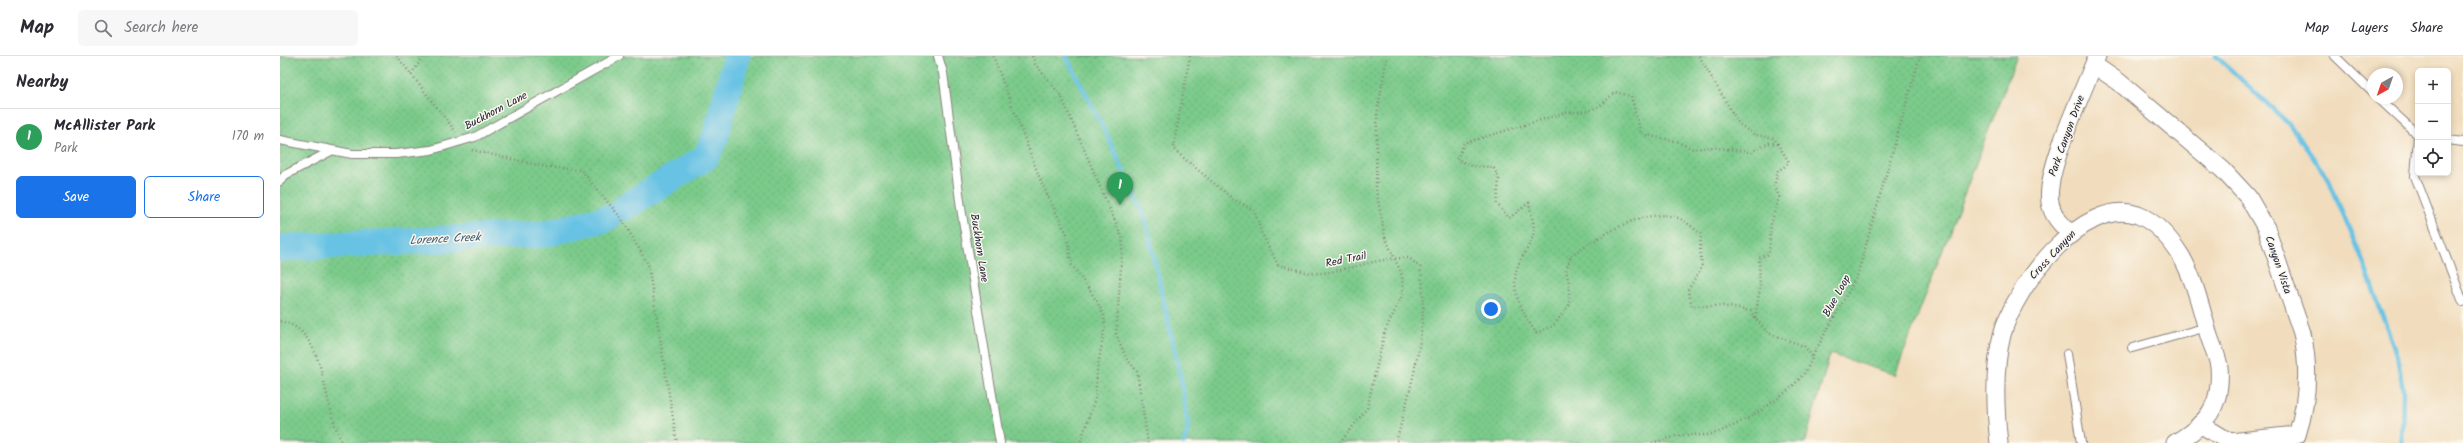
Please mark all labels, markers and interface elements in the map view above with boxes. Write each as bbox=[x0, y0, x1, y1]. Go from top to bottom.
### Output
search box bbox=[78, 10, 358, 46]
text: Map bbox=[20, 13, 54, 43]
text: Search here bbox=[124, 16, 198, 40]
icon: search bbox=[92, 17, 114, 39]
text: Map bbox=[2305, 17, 2329, 39]
text: Layers bbox=[2351, 17, 2389, 39]
text: Share bbox=[2411, 17, 2443, 39]
north arrow bbox=[2367, 68, 2403, 104]
map controls bbox=[2415, 68, 2451, 176]
button: + bbox=[2415, 68, 2451, 104]
text: Nearby bbox=[16, 69, 68, 96]
street label: Buckhorn Lane bbox=[461, 87, 531, 135]
street label: Park Canyon Drive bbox=[2044, 93, 2090, 179]
button: − bbox=[2415, 104, 2451, 140]
text: McAllister Park bbox=[54, 114, 155, 138]
text: 1 bbox=[27, 126, 31, 147]
text: 170 m bbox=[232, 126, 264, 147]
text: Park bbox=[54, 138, 78, 159]
button: locate bbox=[2415, 140, 2451, 176]
pin: 1 bbox=[1107, 172, 1133, 205]
button: Save bbox=[16, 176, 136, 218]
button: Share bbox=[144, 176, 264, 218]
street label: Buckhorn Lane bbox=[965, 212, 993, 284]
street label: Cross Canyon bbox=[2025, 226, 2081, 284]
water label: Lorence Creek bbox=[409, 228, 483, 250]
street label: Canyon Vista bbox=[2260, 233, 2296, 297]
street label: Red Trail bbox=[1324, 247, 1368, 273]
street label: Blue Loop bbox=[1818, 271, 1856, 320]
your location bbox=[1481, 299, 1501, 319]

